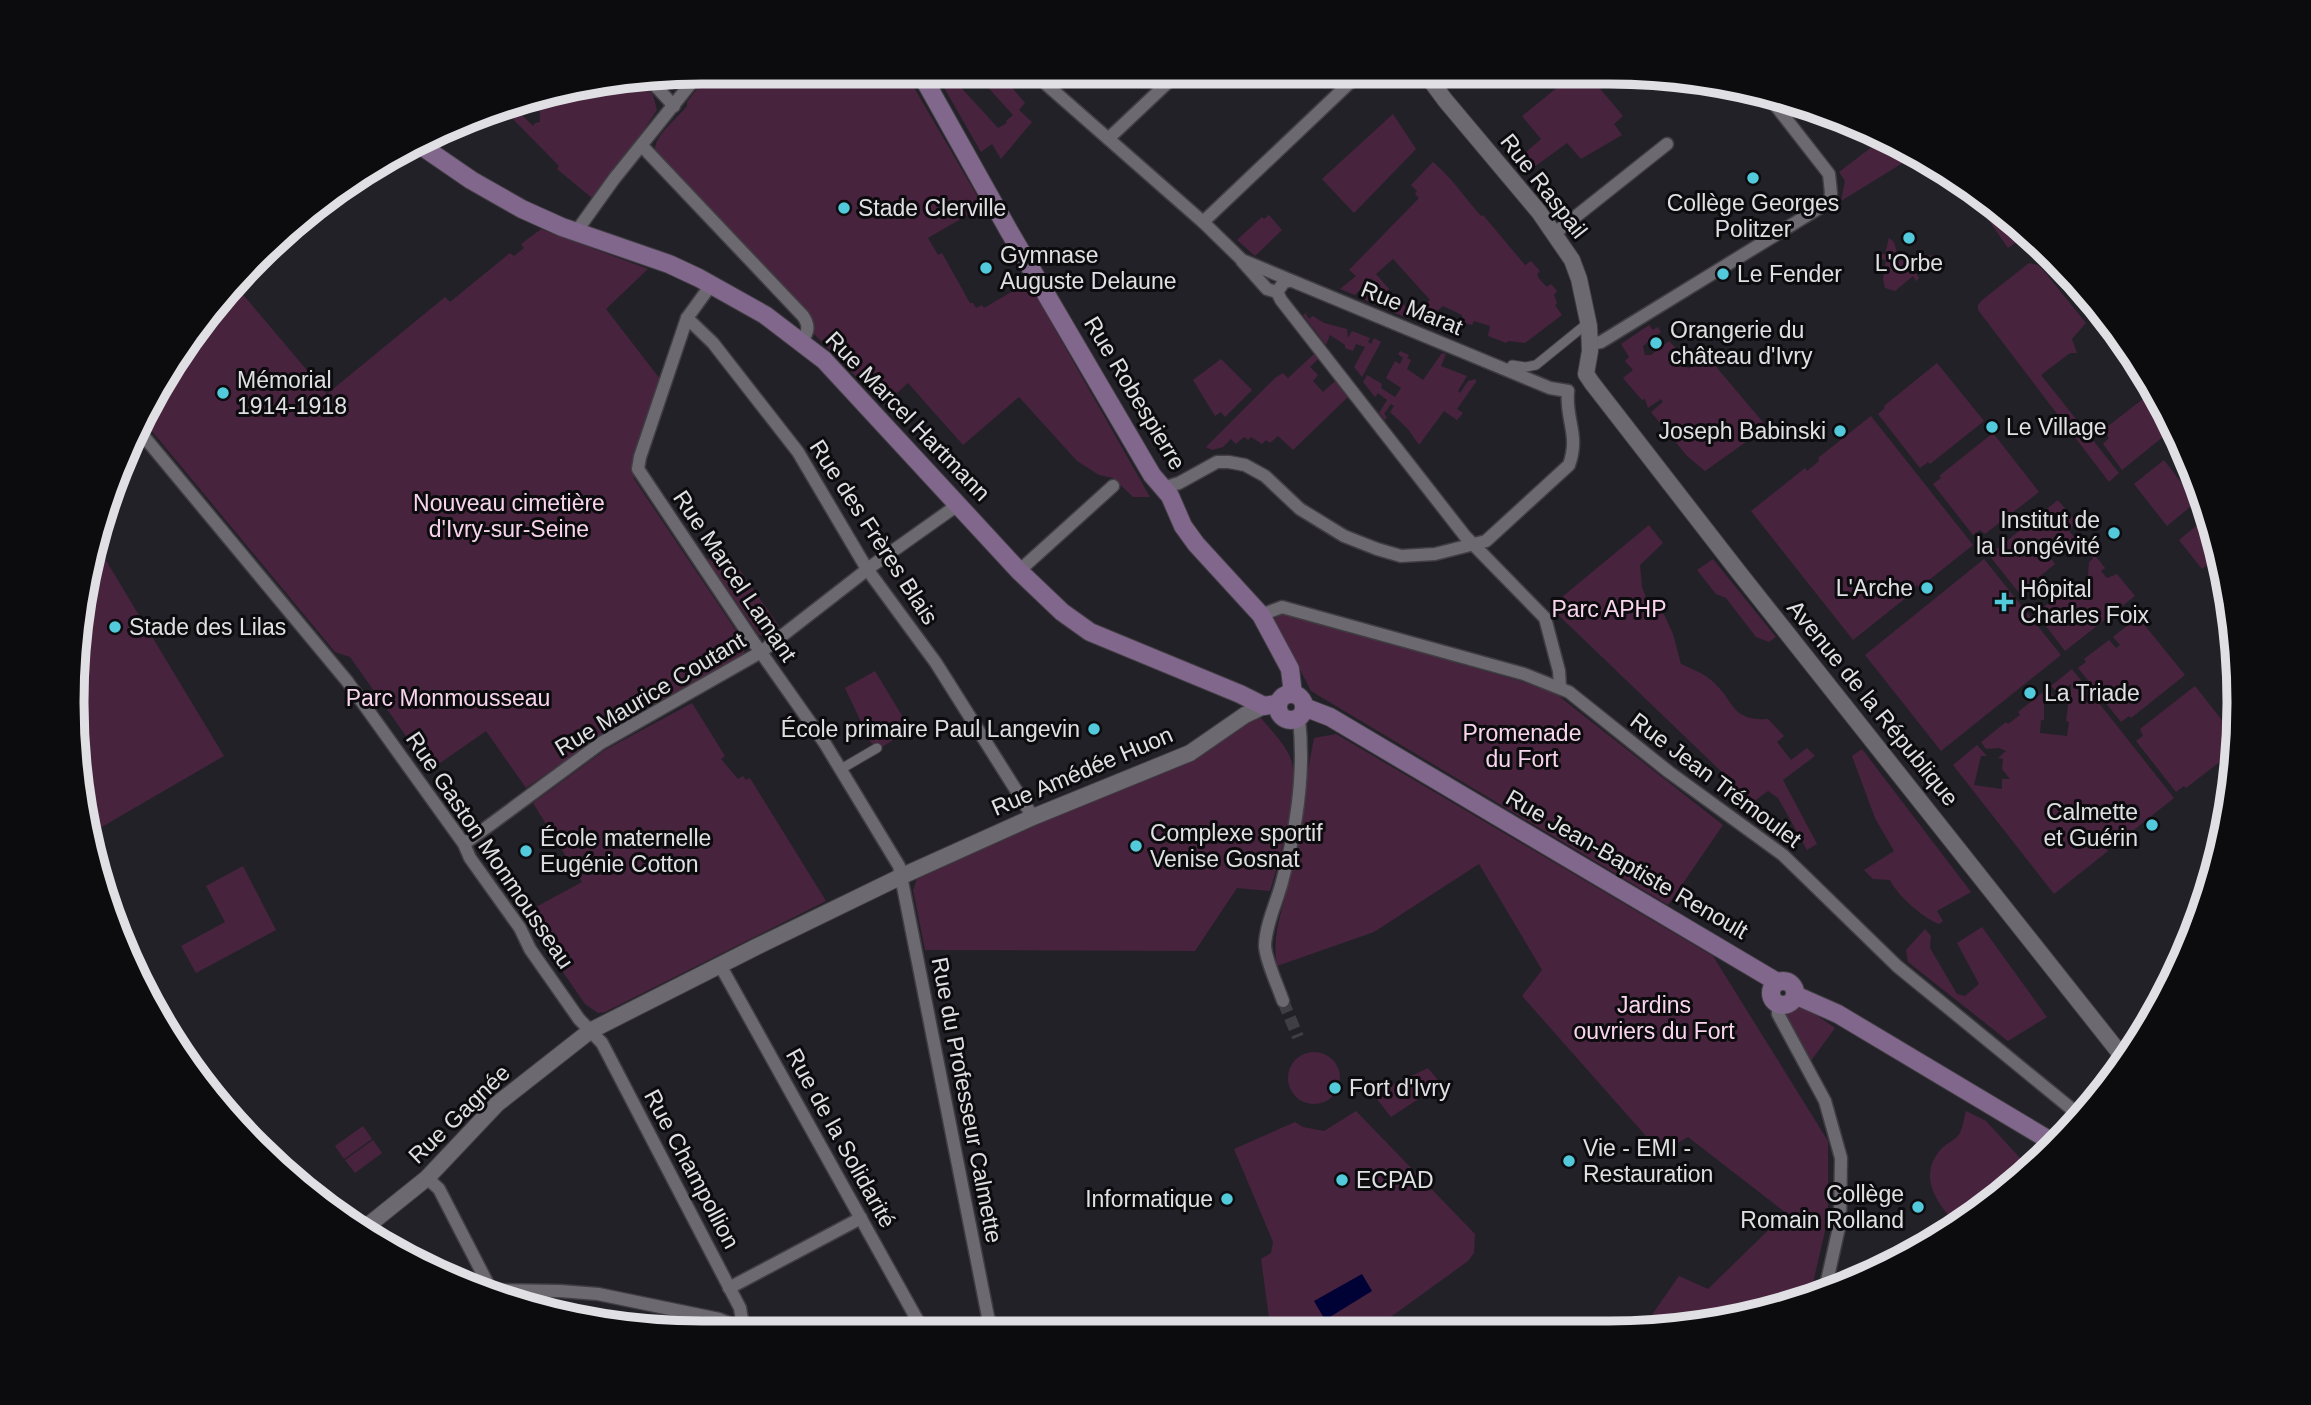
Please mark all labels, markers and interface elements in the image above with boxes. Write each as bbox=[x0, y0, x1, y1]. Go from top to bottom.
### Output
street label: Rue Raspail bbox=[1495, 129, 1593, 243]
marker: Collège Georges Politzer bbox=[1745, 170, 1761, 186]
place label: Collège Georges Politzer bbox=[1667, 190, 1839, 242]
place label: Stade Clerville bbox=[858, 195, 1006, 221]
marker: Stade Clerville bbox=[836, 200, 852, 216]
marker: L'Orbe bbox=[1901, 230, 1917, 246]
place label: Gymnase Auguste Delaune bbox=[1000, 242, 1176, 294]
place label: L'Orbe bbox=[1875, 250, 1943, 276]
marker: Gymnase Auguste Delaune bbox=[978, 260, 994, 276]
place label: Le Fender bbox=[1737, 261, 1842, 287]
marker: Le Fender bbox=[1715, 266, 1731, 282]
street label: Rue Marat bbox=[1357, 276, 1467, 340]
street label: Rue Robespierre bbox=[1079, 312, 1191, 474]
place label: Orangerie du château d'Ivry bbox=[1670, 317, 1813, 369]
street label: Rue Marcel Hartmann bbox=[821, 326, 995, 506]
marker: Orangerie du château d'Ivry bbox=[1648, 335, 1664, 351]
place label: Mémorial 1914-1918 bbox=[237, 367, 347, 419]
marker: Mémorial 1914-1918 bbox=[215, 385, 231, 401]
place label: Le Village bbox=[2006, 414, 2107, 440]
place label: Joseph Babinski bbox=[1659, 418, 1826, 444]
marker: Le Village bbox=[1984, 419, 2000, 435]
marker: Joseph Babinski bbox=[1832, 423, 1848, 439]
street label: Rue des Frères Blais bbox=[805, 435, 943, 629]
street label: Rue Marcel Lamant bbox=[668, 486, 802, 667]
park label: Nouveau cimetière d'Ivry-sur-Seine bbox=[413, 490, 605, 542]
place label: Institut de la Longévité bbox=[1976, 507, 2100, 559]
marker: Institut de la Longévité bbox=[2106, 525, 2122, 541]
place label: L'Arche bbox=[1836, 575, 1913, 601]
place label: Hôpital Charles Foix bbox=[2020, 576, 2150, 628]
marker: L'Arche bbox=[1919, 580, 1935, 596]
marker: Hôpital Charles Foix bbox=[1994, 592, 2014, 612]
street label: Avenue de la République bbox=[1782, 595, 1964, 811]
park label: Parc APHP bbox=[1551, 596, 1667, 622]
place label: Stade des Lilas bbox=[129, 614, 286, 640]
marker: Stade des Lilas bbox=[107, 619, 123, 635]
street label: Rue Maurice Coutant bbox=[550, 627, 750, 761]
place label: La Triade bbox=[2044, 680, 2140, 706]
park label: Parc Monmousseau bbox=[346, 685, 550, 711]
marker: La Triade bbox=[2022, 685, 2038, 701]
street label: Rue Jean Trémoulet bbox=[1625, 707, 1807, 853]
place label: École primaire Paul Langevin bbox=[781, 716, 1080, 742]
park label: Promenade du Fort bbox=[1463, 720, 1581, 772]
street label: Rue Amédée Huon bbox=[987, 721, 1177, 821]
marker: École primaire Paul Langevin bbox=[1086, 721, 1102, 737]
street label: Rue Gaston Monmousseau bbox=[401, 727, 579, 973]
street label: Rue Jean-Baptiste Renoult bbox=[1501, 784, 1753, 944]
place label: Calmette et Guérin bbox=[2043, 799, 2138, 851]
marker: Calmette et Guérin bbox=[2144, 817, 2160, 833]
place label: Complexe sportif Venise Gosnat bbox=[1150, 820, 1323, 872]
place label: École maternelle Eugénie Cotton bbox=[540, 825, 711, 877]
marker: Complexe sportif Venise Gosnat bbox=[1128, 838, 1144, 854]
marker: École maternelle Eugénie Cotton bbox=[518, 843, 534, 859]
street label: Rue du Professeur Calmette bbox=[927, 955, 1007, 1245]
park label: Jardins ouvriers du Fort bbox=[1573, 992, 1735, 1044]
street label: Rue de la Solidarité bbox=[781, 1044, 901, 1232]
street label: Rue Gagnée bbox=[403, 1059, 515, 1169]
place label: Fort d'Ivry bbox=[1349, 1075, 1451, 1101]
marker: Fort d'Ivry bbox=[1327, 1080, 1343, 1096]
street label: Rue Champollion bbox=[639, 1085, 745, 1253]
place label: Vie - EMI - Restauration bbox=[1583, 1135, 1713, 1187]
marker: Vie - EMI - Restauration bbox=[1561, 1153, 1577, 1169]
place label: ECPAD bbox=[1356, 1167, 1434, 1193]
marker: ECPAD bbox=[1334, 1172, 1350, 1188]
place label: Collège Romain Rolland bbox=[1740, 1181, 1904, 1233]
place label: Informatique bbox=[1085, 1186, 1213, 1212]
marker: Informatique bbox=[1219, 1191, 1235, 1207]
marker: Collège Romain Rolland bbox=[1910, 1199, 1926, 1215]

